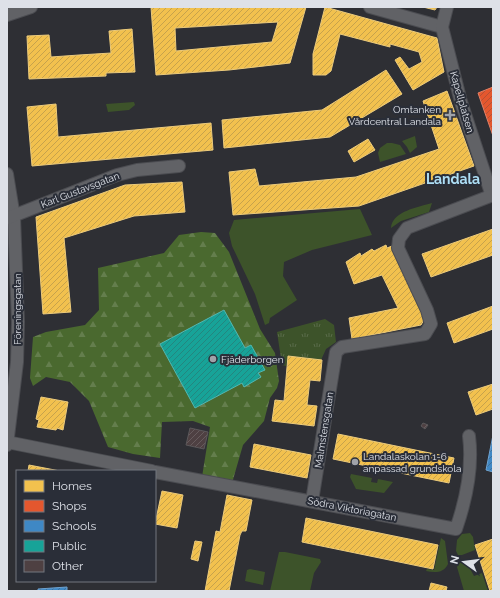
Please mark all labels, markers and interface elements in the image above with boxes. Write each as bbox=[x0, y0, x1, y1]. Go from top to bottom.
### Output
street label: Kapellplatsen bbox=[448, 70, 476, 134]
place label: Omtanken Vårdcentral Landala bbox=[348, 104, 441, 127]
marker: Omtanken Vårdcentral Landala bbox=[444, 109, 456, 121]
street label: Karl Gustavsgatan bbox=[39, 170, 121, 210]
district label: Landala bbox=[426, 171, 480, 187]
street label: Föreningsgatan bbox=[12, 273, 23, 345]
marker: Fjäderborgen bbox=[208, 354, 218, 364]
place label: Fjäderborgen bbox=[221, 354, 284, 365]
street label: Malmstensgatan bbox=[313, 391, 335, 469]
place label: Landalaskolan 1-6 anpassad grundskola bbox=[363, 451, 461, 474]
marker: Landalaskolan 1-6 anpassad grundskola bbox=[350, 457, 360, 467]
legend bbox=[16, 470, 156, 582]
text: Homes bbox=[52, 479, 92, 493]
street label: Södra Viktoriagatan bbox=[307, 495, 398, 523]
text: Shops bbox=[52, 499, 87, 513]
text: Schools bbox=[52, 519, 96, 533]
text: Public bbox=[52, 539, 87, 553]
north arrow bbox=[444, 542, 484, 582]
text: N bbox=[447, 554, 462, 565]
text: Other bbox=[52, 559, 84, 573]

